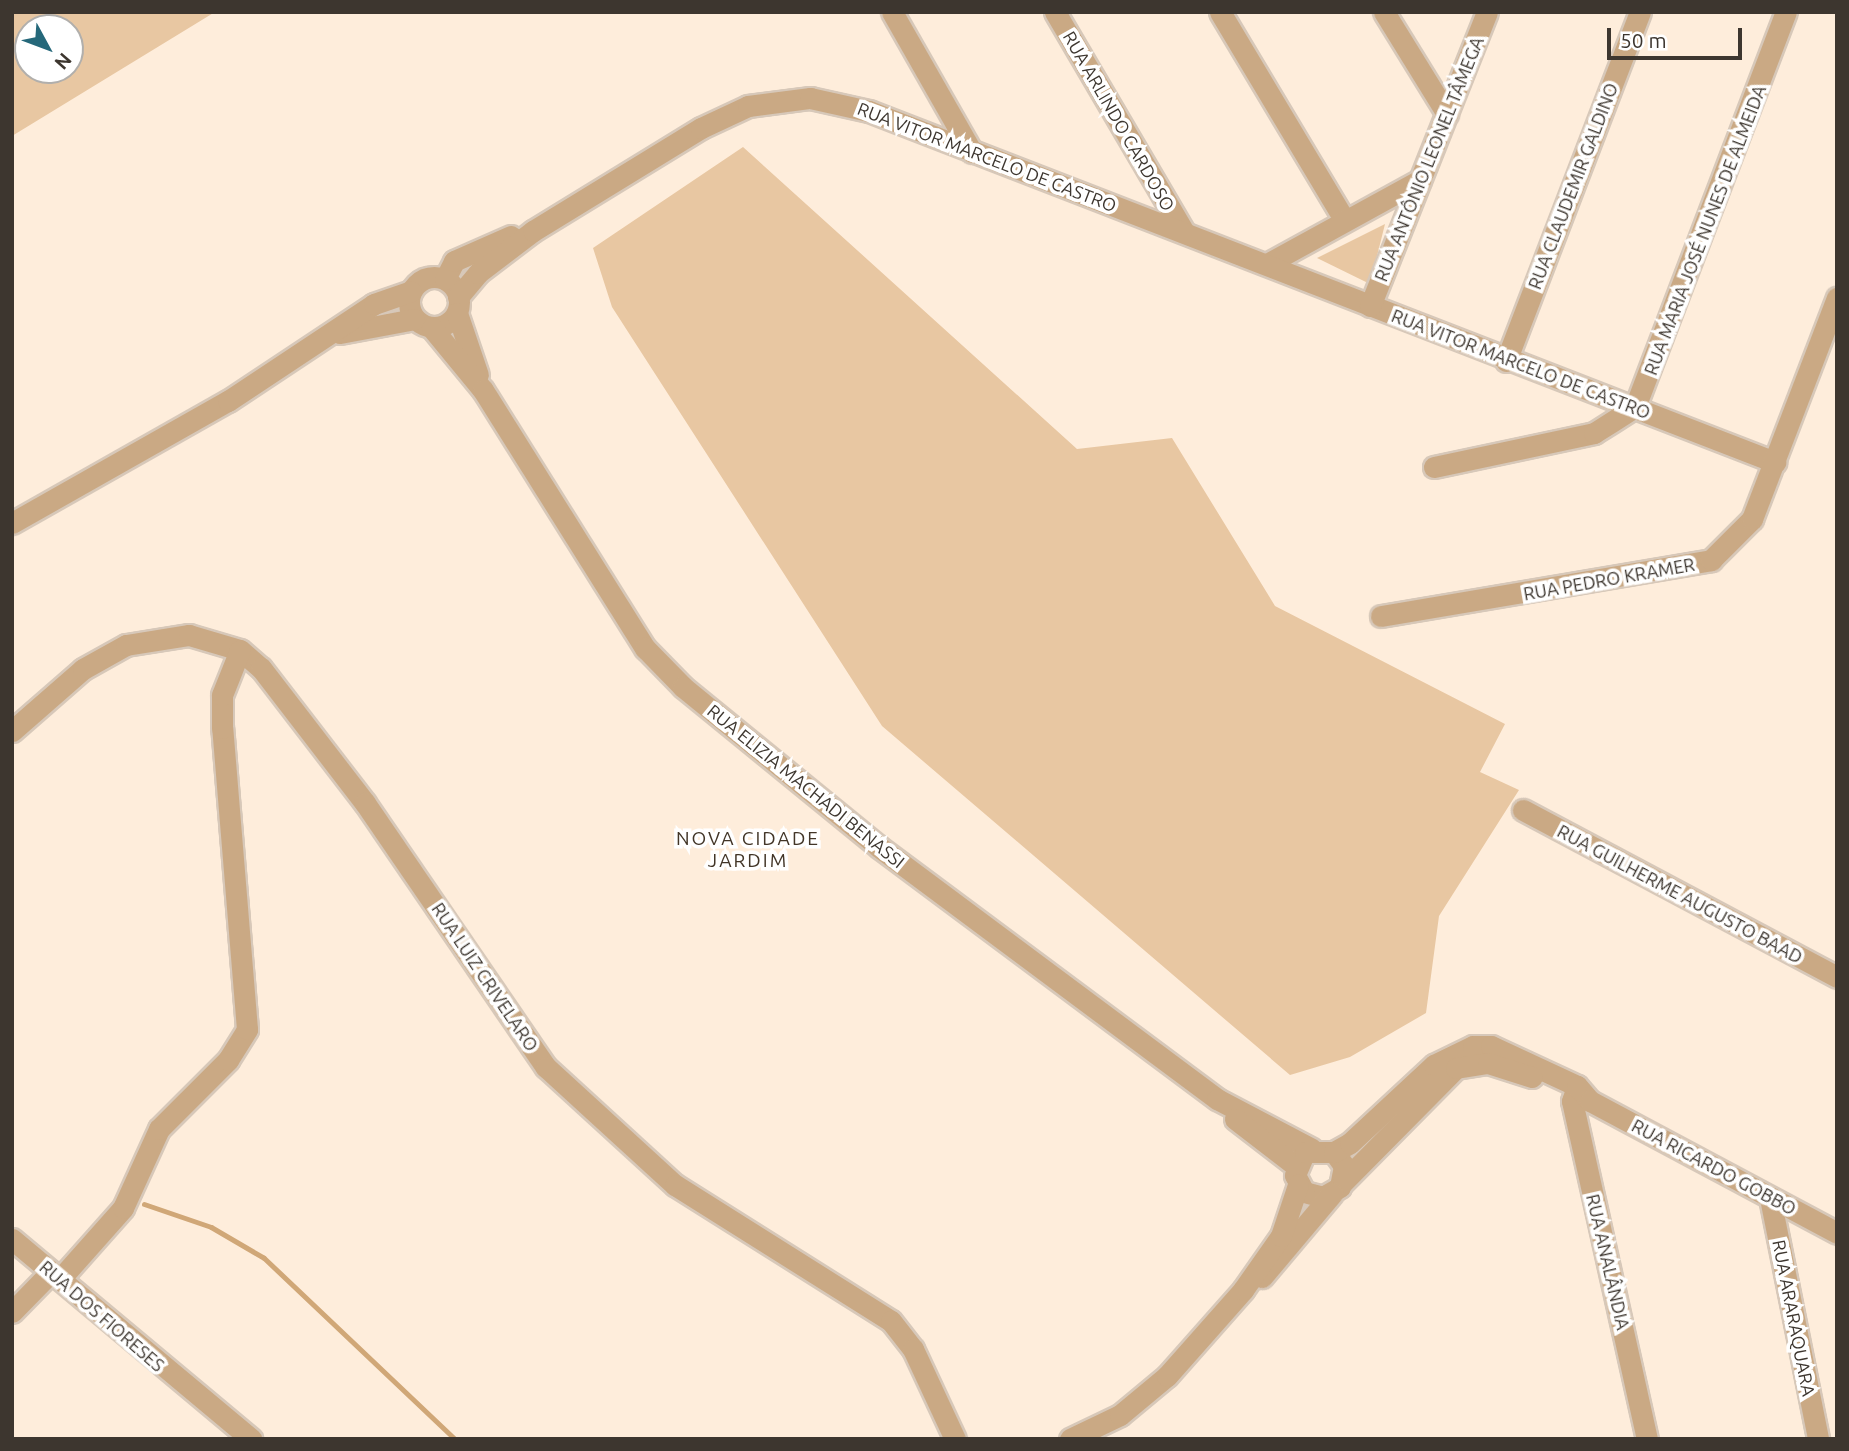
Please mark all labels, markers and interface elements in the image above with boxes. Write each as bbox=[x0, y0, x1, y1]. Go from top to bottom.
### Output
north arrow bbox=[14, 14, 84, 84]
scale bar bbox=[1611, 14, 1746, 58]
street label: RUA ARLINDO CARDOSO bbox=[1059, 27, 1179, 215]
text: 50 m bbox=[1620, 28, 1667, 52]
street label: RUA ANTÔNIO LEONEL TÂMEGA bbox=[1370, 33, 1488, 285]
text: N bbox=[50, 49, 76, 74]
street label: RUA CLAUDEMIR GALDINO bbox=[1524, 80, 1622, 292]
street label: RUA MARIA JOSÉ NUNES DE ALMEIDA bbox=[1640, 82, 1770, 378]
street label: RUA VITOR MARCELO DE CASTRO bbox=[855, 98, 1119, 216]
street label: RUA VITOR MARCELO DE CASTRO bbox=[1389, 305, 1653, 423]
street label: RUA PEDRO KRAMER bbox=[1522, 553, 1696, 605]
street label: RUA ELIZIA MACHADI BENASSI bbox=[703, 700, 909, 872]
street label: RUA GUILHERME AUGUSTO BAAD bbox=[1554, 820, 1806, 968]
district label: NOVA CIDADE JARDIM bbox=[677, 828, 819, 872]
street label: RUA LUIZ CRIVELARO bbox=[427, 899, 543, 1055]
street label: RUA RICARDO GOBBO bbox=[1628, 1114, 1800, 1220]
street label: RUA ANALÂNDIA bbox=[1582, 1192, 1634, 1332]
street label: RUA ARARAQUARA bbox=[1768, 1238, 1820, 1398]
street label: RUA DOS FIORESES bbox=[35, 1256, 169, 1376]

